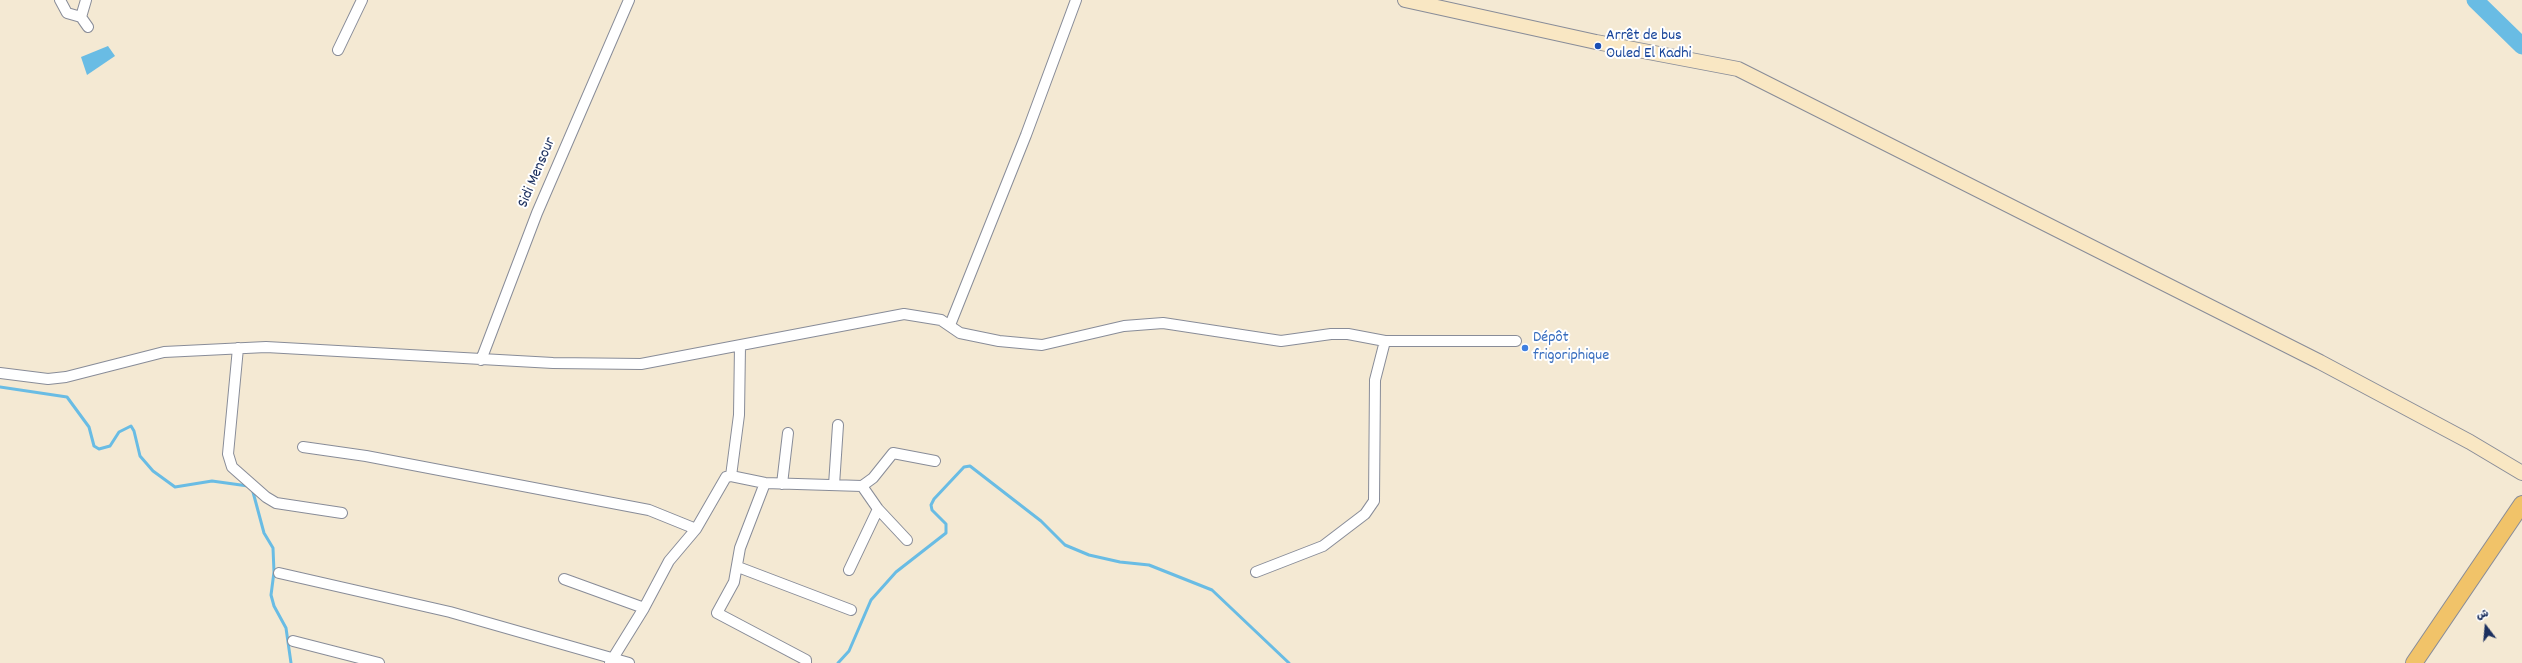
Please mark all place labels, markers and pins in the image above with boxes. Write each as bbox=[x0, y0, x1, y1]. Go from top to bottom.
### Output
place label: Arrêt de bus Ouled El Kadhi bbox=[1606, 27, 1691, 65]
marker: Arrêt de bus Ouled El Kadhi bbox=[1593, 41, 1603, 51]
place label: Dépôt frigoriphique bbox=[1533, 329, 1609, 367]
marker: Dépôt frigoriphique bbox=[1520, 343, 1530, 353]

